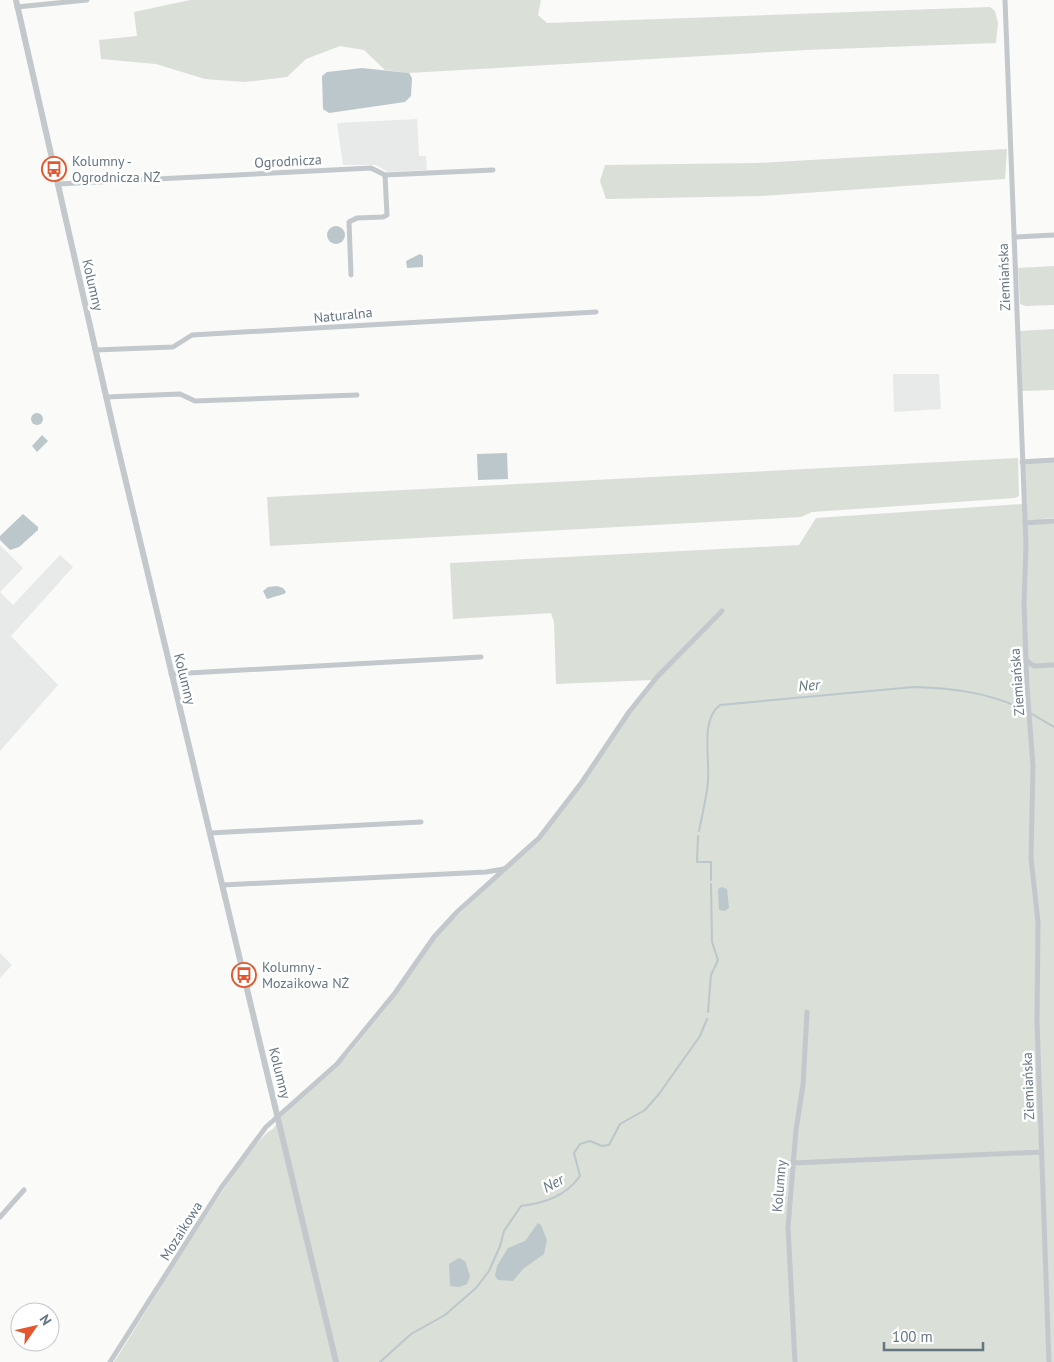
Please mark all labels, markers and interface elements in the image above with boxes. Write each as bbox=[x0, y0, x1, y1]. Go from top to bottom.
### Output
street label: Ogrodnicza bbox=[254, 150, 322, 172]
place label: Kolumny - Ogrodnicza NŻ bbox=[72, 152, 161, 186]
bus stop icon: Kolumny - Ogrodnicza NŻ bbox=[41, 156, 67, 182]
street label: Ziemiańska bbox=[994, 243, 1014, 311]
street label: Kolumny bbox=[78, 257, 108, 313]
street label: Naturalna bbox=[313, 303, 373, 327]
street label: Ziemiańska bbox=[1006, 648, 1028, 716]
street label: Kolumny bbox=[170, 651, 200, 707]
water label: Ner bbox=[797, 675, 822, 695]
place label: Kolumny - Mozaikowa NŻ bbox=[262, 958, 350, 992]
bus stop icon: Kolumny - Mozaikowa NŻ bbox=[231, 962, 257, 988]
street label: Kolumny bbox=[265, 1045, 295, 1101]
street label: Ziemiańska bbox=[1018, 1052, 1038, 1120]
street label: Kolumny bbox=[768, 1159, 790, 1213]
water label: Ner bbox=[539, 1169, 568, 1197]
street label: Mozaikowa bbox=[156, 1198, 206, 1264]
north arrow bbox=[10, 1302, 60, 1352]
text: N bbox=[36, 1311, 56, 1329]
scale bar bbox=[884, 1320, 983, 1352]
text: 100 m bbox=[892, 1327, 933, 1346]

